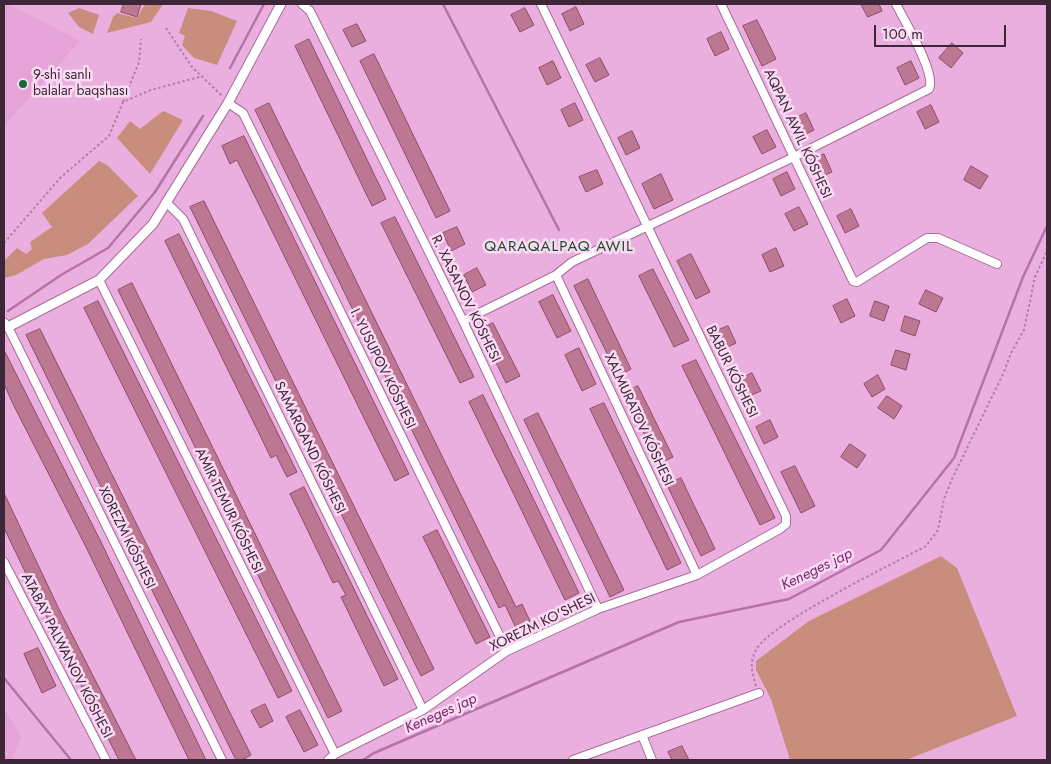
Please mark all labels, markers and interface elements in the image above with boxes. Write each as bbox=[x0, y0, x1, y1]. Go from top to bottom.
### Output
scale bar bbox=[876, 15, 1008, 47]
text: 100 m bbox=[882, 23, 923, 45]
street label: AQPAN AWIL KÓSHESI bbox=[760, 66, 834, 202]
place label: 9-shi sanlı balalar baqshası bbox=[33, 68, 128, 100]
marker: 9-shi sanlı balalar baqshası bbox=[17, 78, 29, 90]
street label: R. XASANOV KÓSHESI bbox=[427, 232, 503, 366]
district label: QARAQALPAQ AWIL bbox=[482, 238, 636, 256]
street label: I. YUSUPOV KÓSHESI bbox=[346, 306, 418, 432]
street label: BABUR KÓSHESI bbox=[701, 323, 761, 421]
street label: XALMURATOV KÓSHESI bbox=[600, 351, 676, 489]
street label: SAMARQAND KÓSHESI bbox=[270, 379, 348, 517]
street label: AMIR TEMUR KÓSHESI bbox=[190, 446, 266, 576]
street label: XOREZM KÓSHESI bbox=[94, 484, 158, 592]
water label: Keneges jap bbox=[779, 545, 855, 595]
street label: ATABAY PALWANOV KÓSHESI bbox=[17, 571, 115, 741]
street label: XOREZM KO'SHESI bbox=[487, 590, 599, 656]
water label: Keneges jap bbox=[402, 690, 480, 738]

